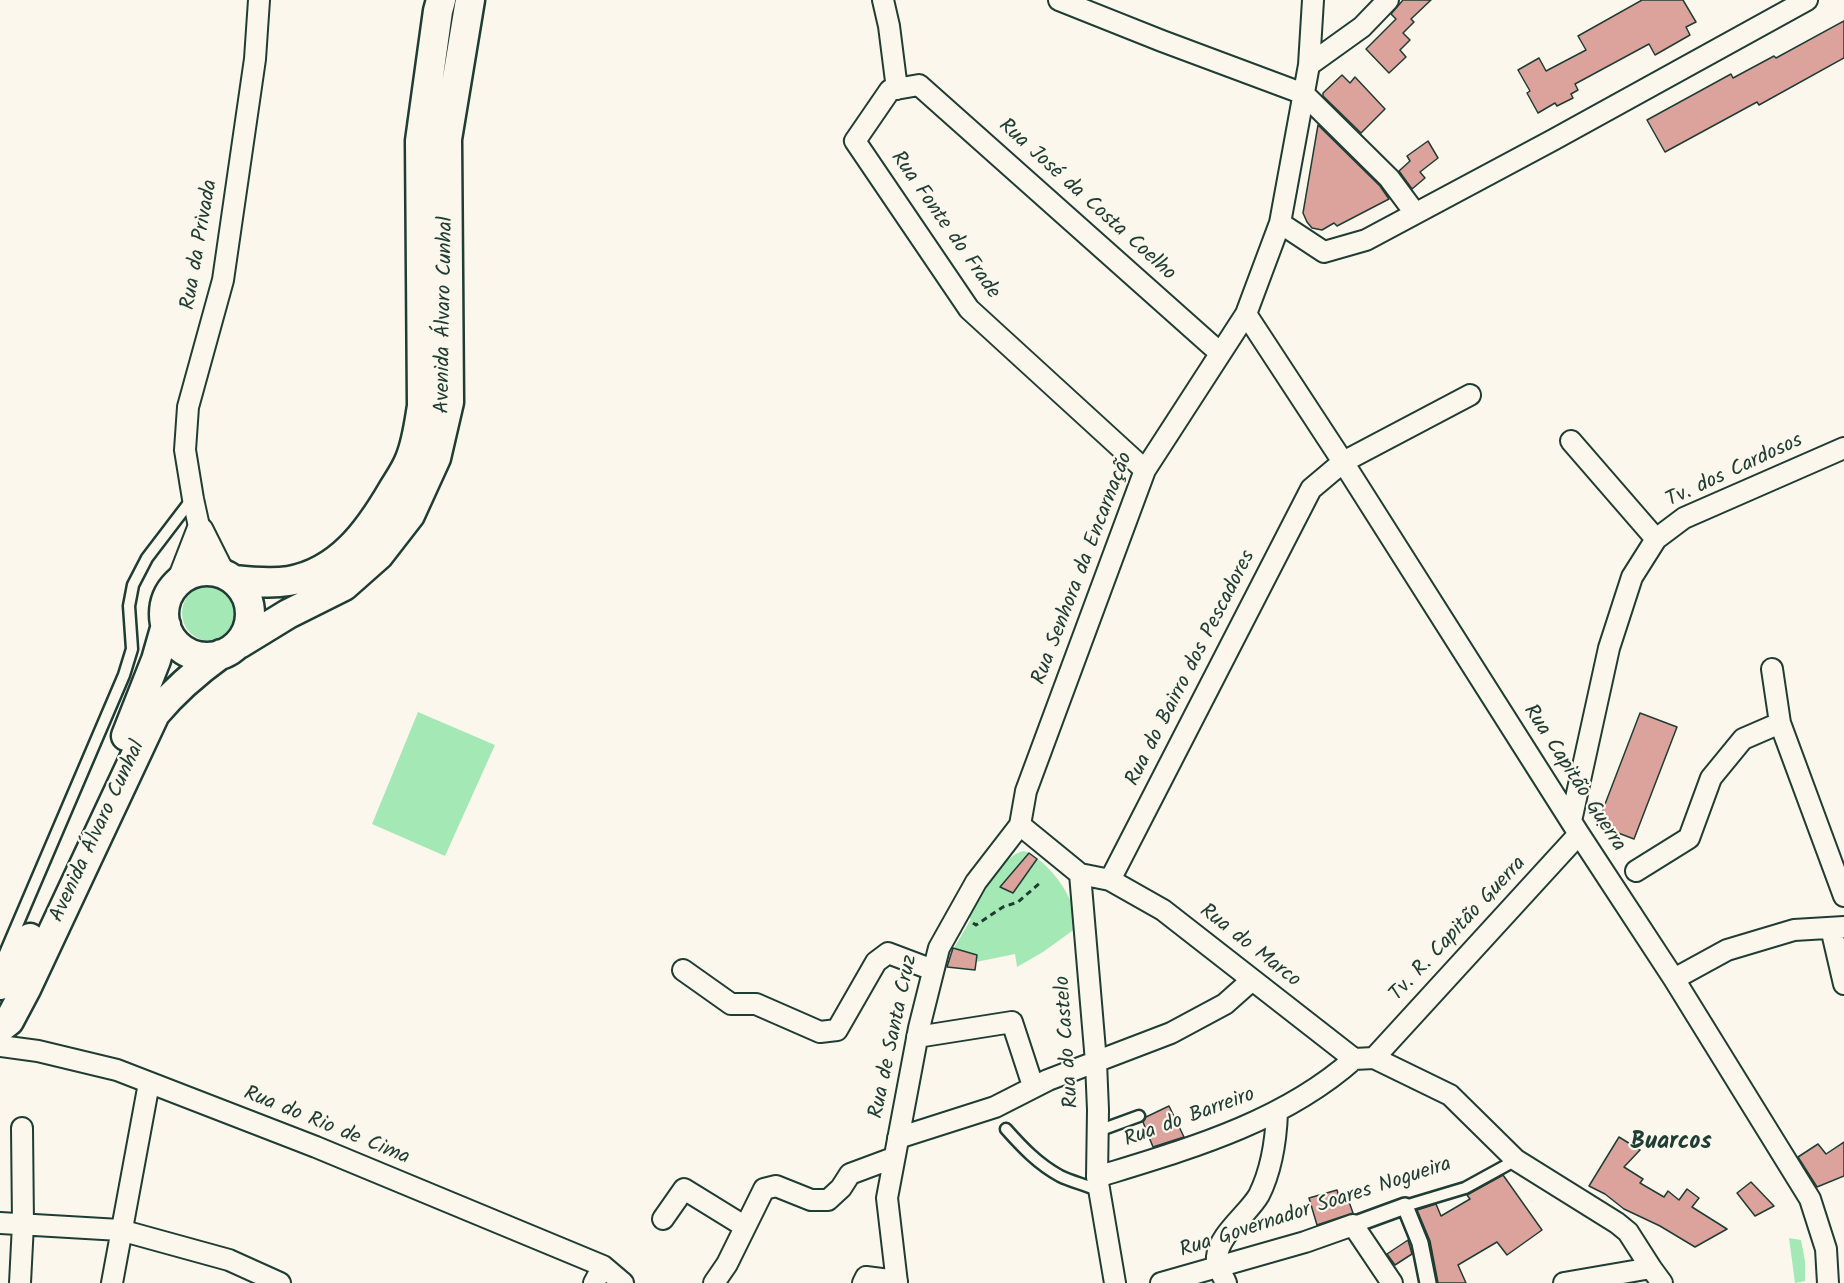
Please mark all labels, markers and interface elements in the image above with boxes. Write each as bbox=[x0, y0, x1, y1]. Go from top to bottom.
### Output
street label: Rua José da Costa Coelho bbox=[992, 115, 1180, 287]
street label: Rua Fonte do Frade bbox=[884, 147, 1004, 305]
street label: Rua da Privada bbox=[177, 178, 225, 312]
street label: Avenida Álvaro Cunhal bbox=[432, 216, 460, 414]
street label: Tv. dos Cardosos bbox=[1663, 429, 1807, 515]
street label: Rua Senhora da Encarnação bbox=[1028, 449, 1140, 689]
street label: Rua do Bairro dos Pescadores bbox=[1122, 547, 1262, 791]
street label: Rua Capitão Guerra bbox=[1516, 701, 1630, 857]
street label: Avenida Álvaro Cunhal bbox=[46, 737, 152, 927]
street label: Tv. R. Capitão Guerra bbox=[1385, 852, 1533, 1008]
street label: Rua do Marco bbox=[1193, 900, 1305, 994]
street label: Rua de Santa Cruz bbox=[865, 953, 925, 1121]
street label: Rua do Castelo bbox=[1052, 975, 1086, 1109]
street label: Rua do Rio de Cima bbox=[239, 1082, 413, 1172]
street label: Rua do Barreiro bbox=[1121, 1084, 1259, 1154]
district label: Buarcos bbox=[1630, 1130, 1712, 1158]
street label: Rua Governador Soares Nogueira bbox=[1177, 1153, 1455, 1265]

